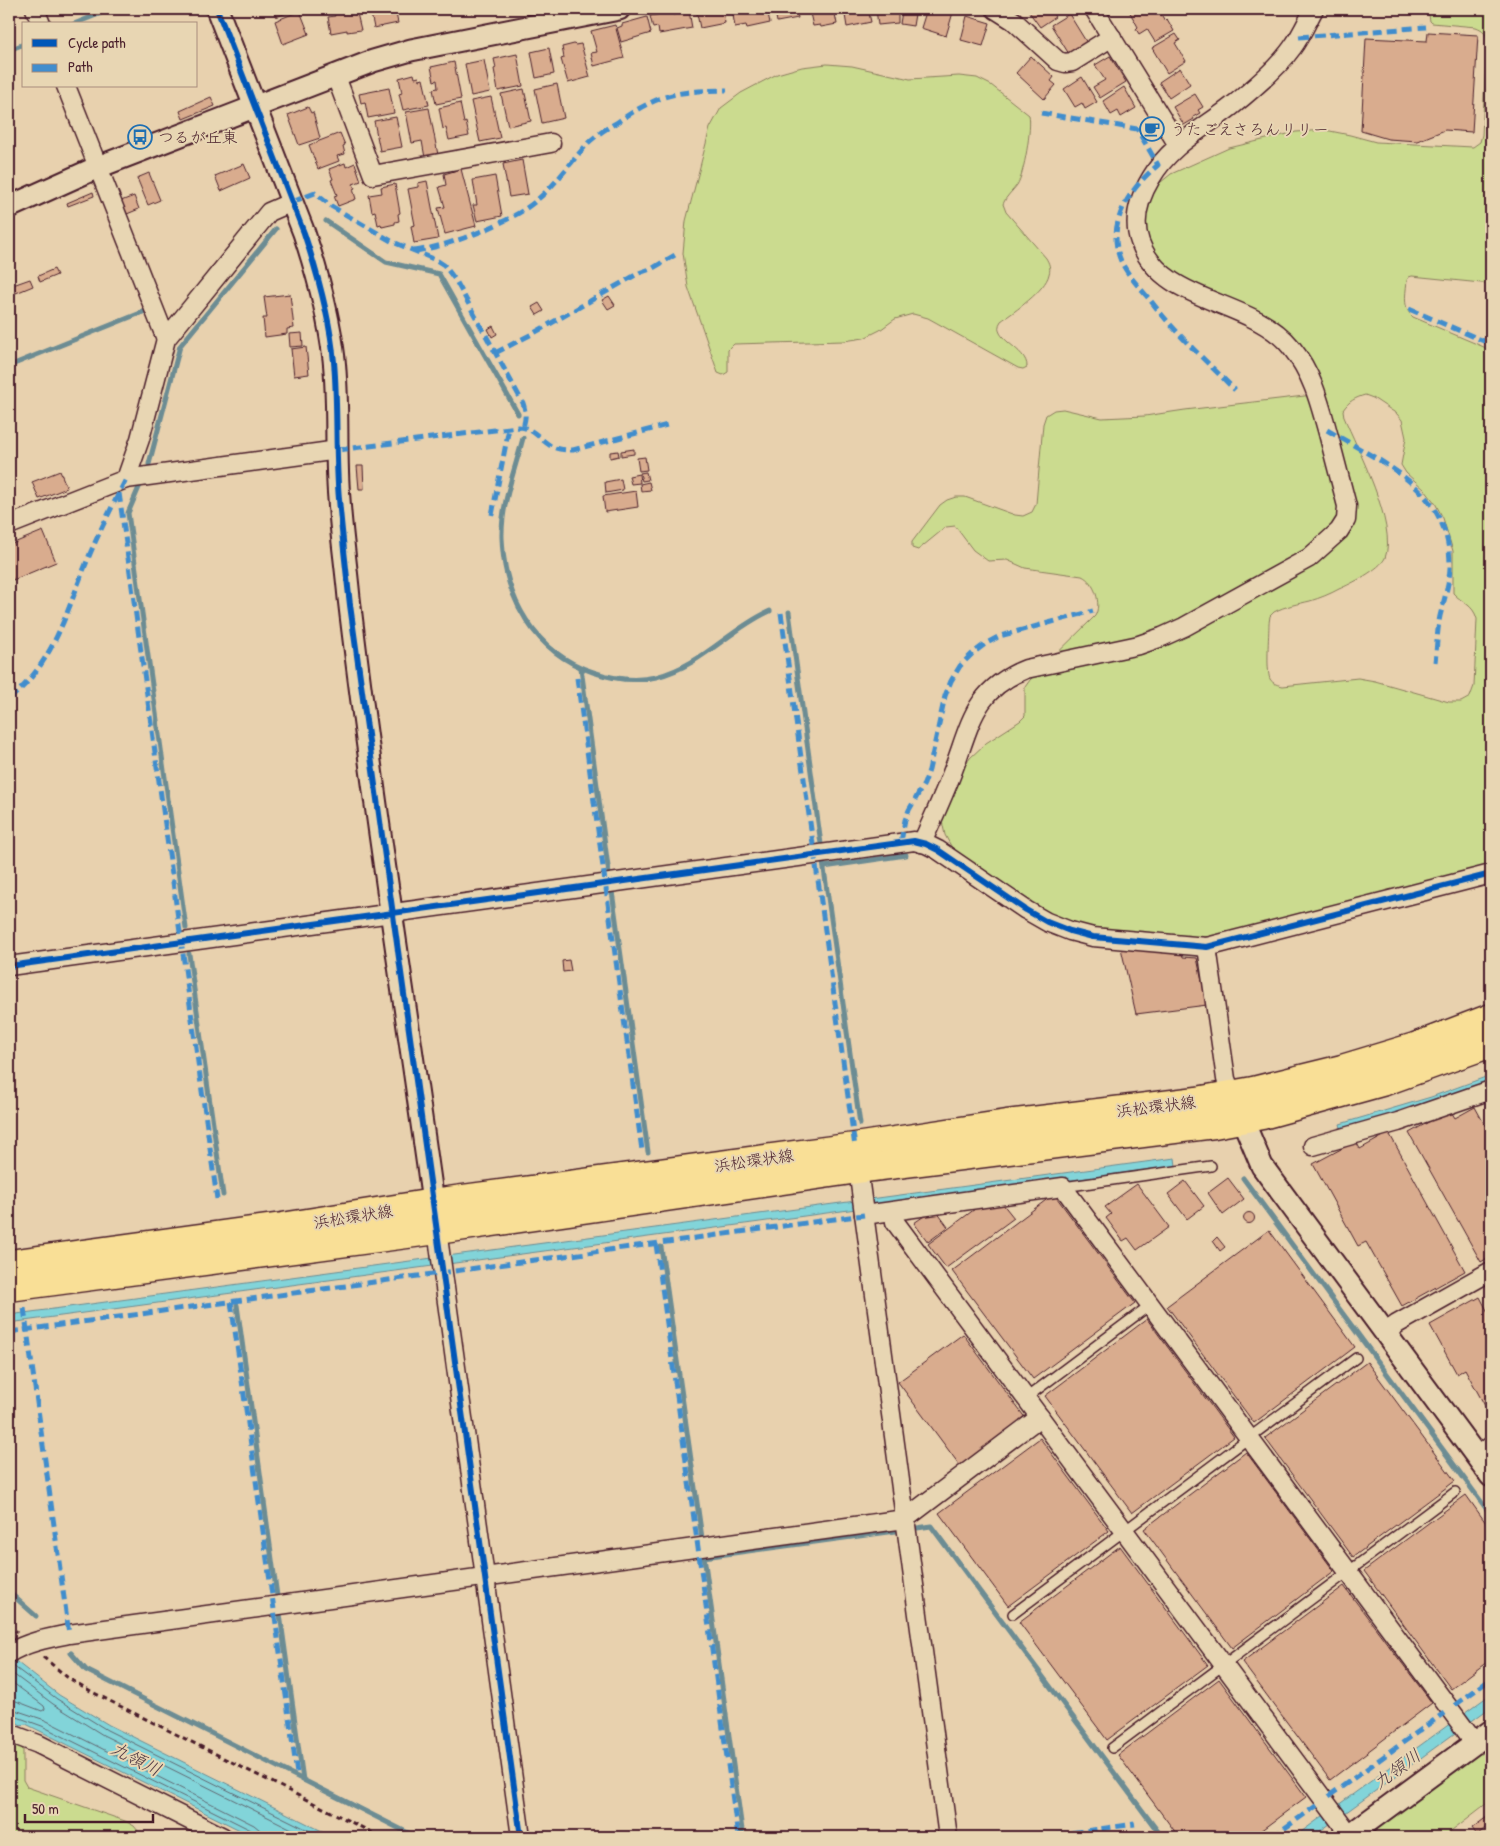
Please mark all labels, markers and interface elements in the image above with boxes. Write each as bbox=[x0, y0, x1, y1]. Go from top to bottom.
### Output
legend bbox=[22, 22, 198, 88]
text: Cycle path bbox=[68, 32, 126, 53]
text: Path bbox=[68, 56, 93, 77]
cafe icon: うたごえさろんリリー bbox=[1139, 116, 1165, 142]
place label: うたごえさろんリリー bbox=[1170, 118, 1329, 140]
bus stop icon: つるが丘東 bbox=[127, 124, 153, 150]
place label: つるが丘東 bbox=[158, 126, 238, 148]
street label: 浜松環状線 bbox=[1115, 1090, 1197, 1122]
street label: 浜松環状線 bbox=[713, 1144, 795, 1176]
street label: 浜松環状線 bbox=[312, 1199, 394, 1233]
water label: 九領川 bbox=[106, 1735, 166, 1782]
water label: 九領川 bbox=[1368, 1743, 1426, 1795]
scale bar bbox=[25, 1791, 152, 1823]
text: 50 m bbox=[32, 1798, 59, 1819]

